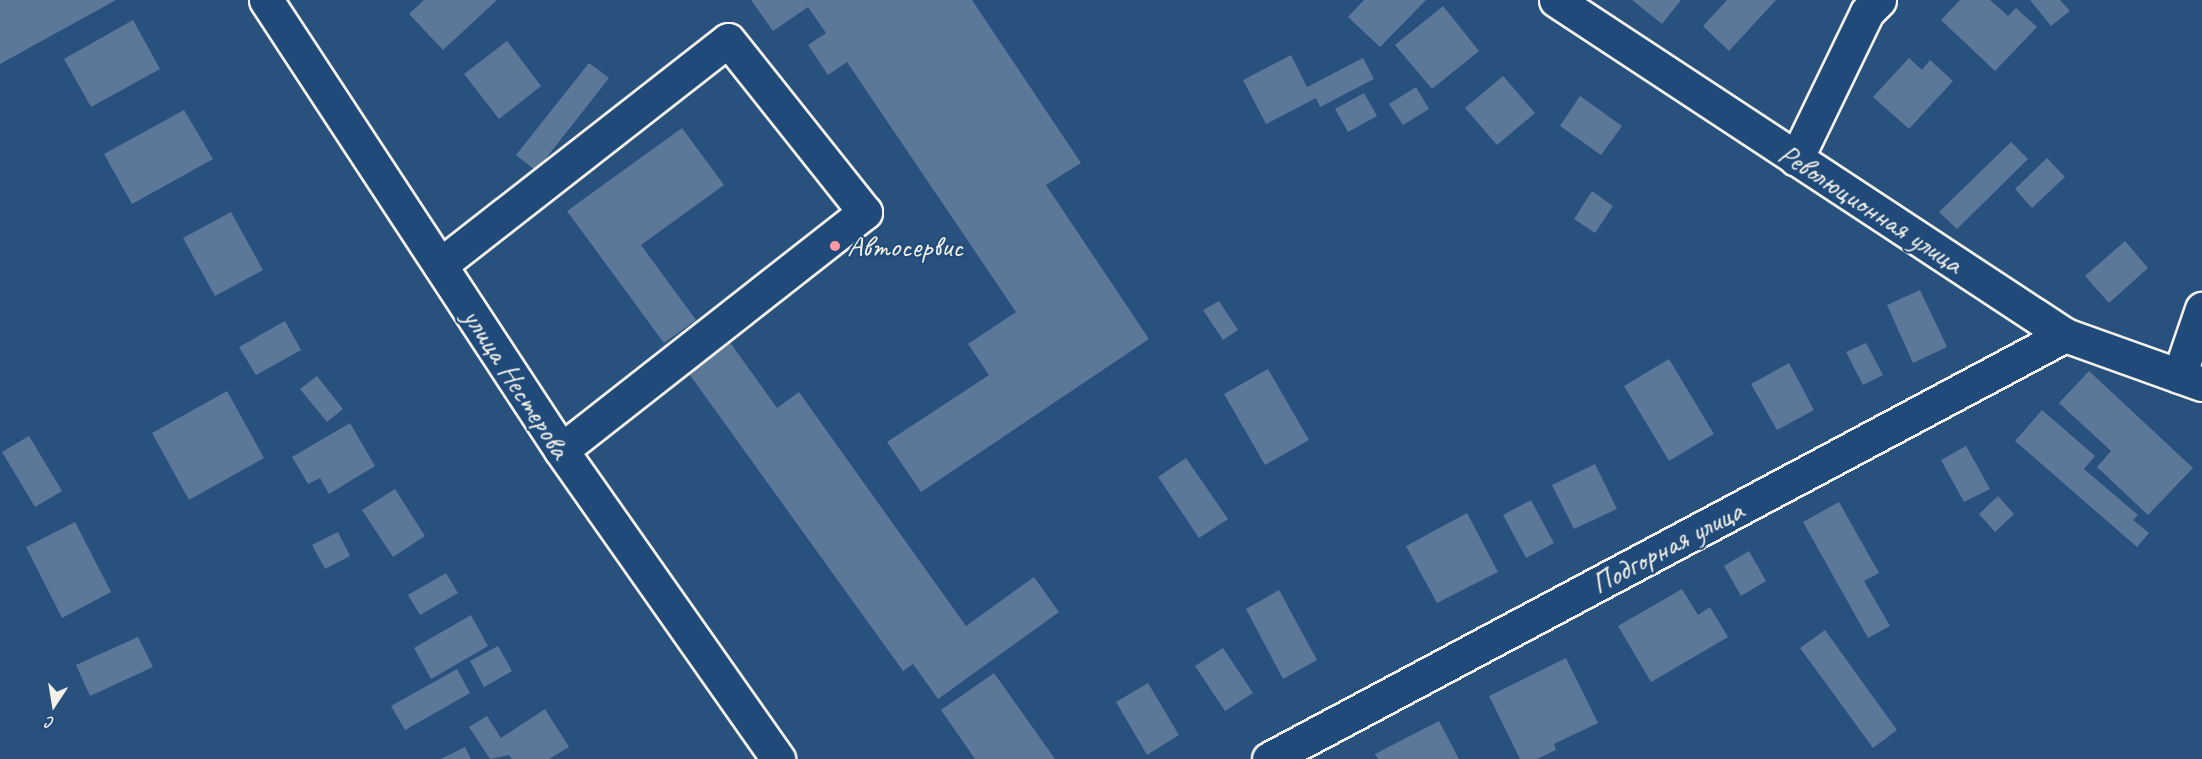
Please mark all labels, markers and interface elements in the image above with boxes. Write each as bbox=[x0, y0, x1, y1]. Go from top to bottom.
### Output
street label: Революционная улица bbox=[1772, 135, 1970, 281]
place label: Автосервис bbox=[847, 228, 963, 264]
marker: Автосервис bbox=[828, 239, 842, 253]
street label: улица Нестерова bbox=[454, 300, 580, 466]
street label: Подгорная улица bbox=[1584, 491, 1750, 603]
north arrow bbox=[24, 675, 84, 735]
text: С bbox=[44, 712, 56, 733]

